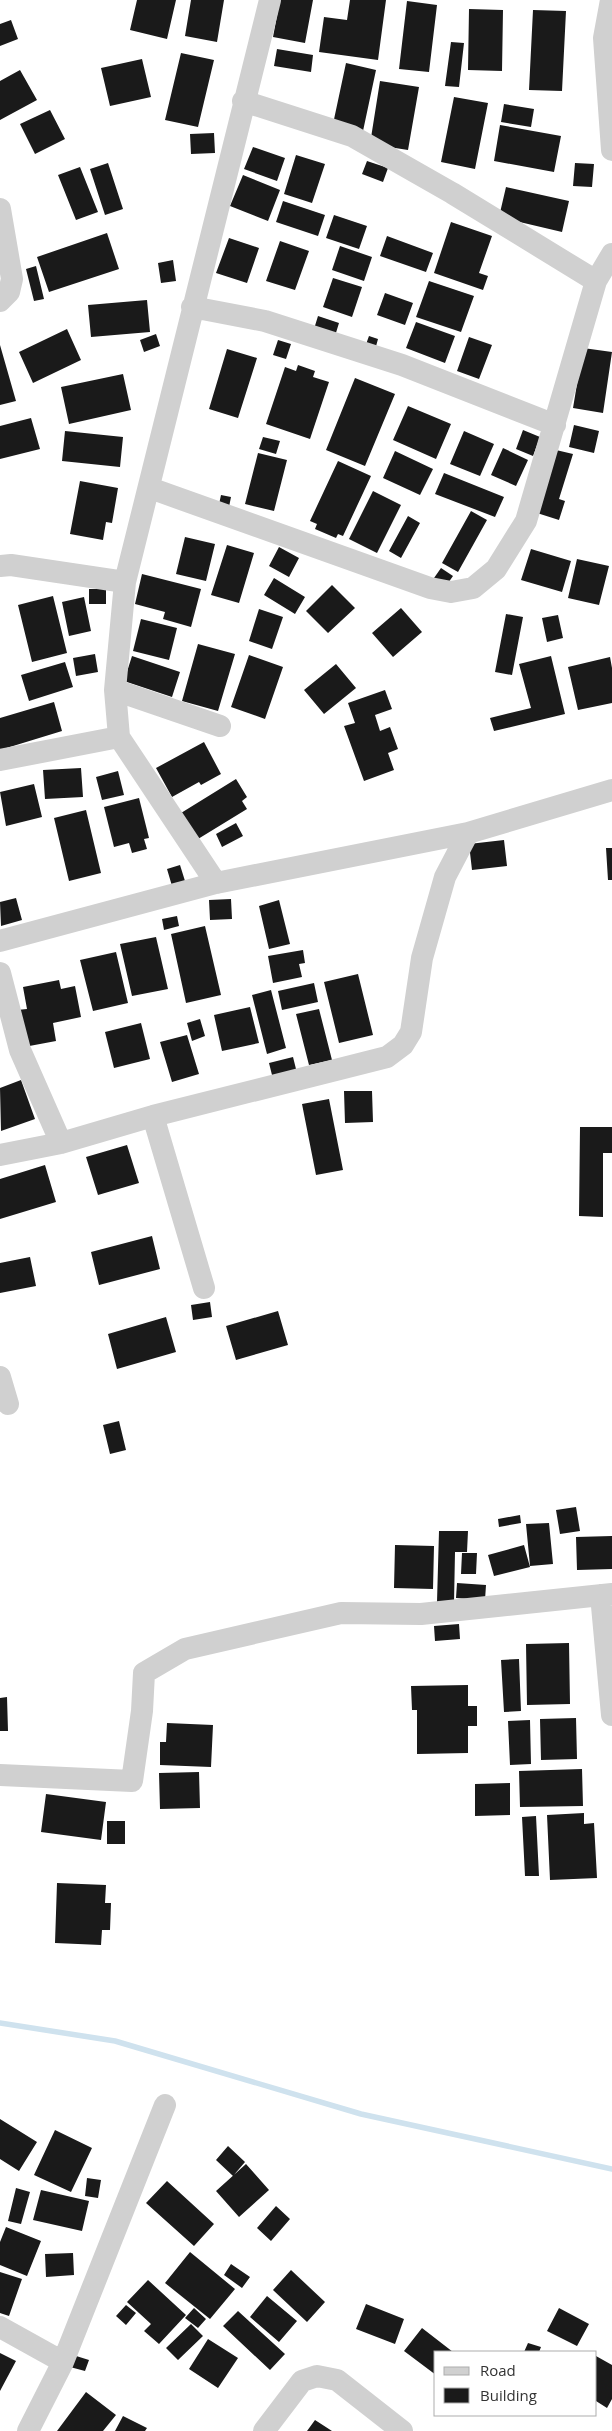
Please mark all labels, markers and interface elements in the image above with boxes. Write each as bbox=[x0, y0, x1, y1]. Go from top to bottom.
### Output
legend bbox=[434, 2351, 597, 2416]
text: Road bbox=[480, 2360, 516, 2380]
text: Building bbox=[480, 2385, 537, 2405]

